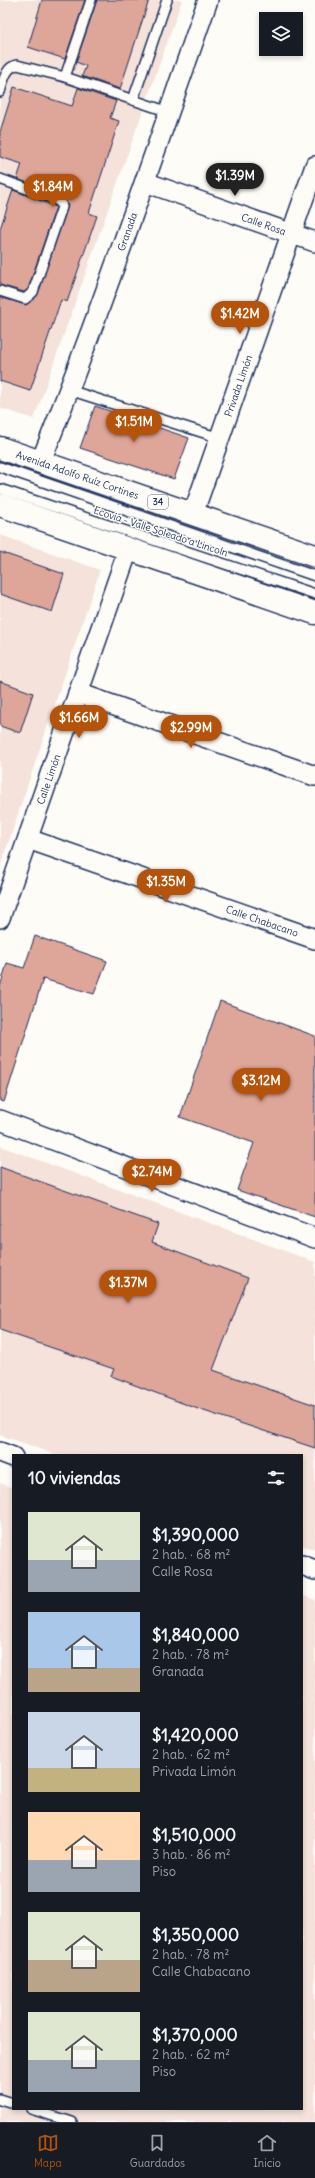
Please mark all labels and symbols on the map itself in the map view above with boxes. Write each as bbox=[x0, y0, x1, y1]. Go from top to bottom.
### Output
pin: $1.39M bbox=[202, 163, 268, 197]
pin: $1.84M bbox=[20, 174, 86, 208]
street label: Granada bbox=[115, 210, 140, 253]
street label: Calle Rosa bbox=[239, 211, 288, 238]
pin: $1.42M bbox=[207, 301, 273, 335]
street label: Privada Limón bbox=[222, 353, 255, 419]
pin: $1.51M bbox=[101, 409, 167, 443]
street label: Avenida Adolfo Ruíz Cortines bbox=[14, 448, 141, 502]
road number: 34 bbox=[148, 495, 168, 509]
street label: Ecovía - Valle Soleado a Lincoln bbox=[92, 504, 230, 559]
pin: $1.66M bbox=[46, 705, 112, 739]
pin: $2.99M bbox=[158, 715, 224, 749]
street label: Calle Limón bbox=[34, 752, 64, 806]
pin: $1.35M bbox=[133, 869, 199, 903]
street label: Calle Chabacano bbox=[224, 902, 300, 940]
pin: $3.12M bbox=[228, 1068, 294, 1102]
pin: $2.74M bbox=[119, 1159, 185, 1193]
pin: $1.37M bbox=[95, 1270, 161, 1304]

